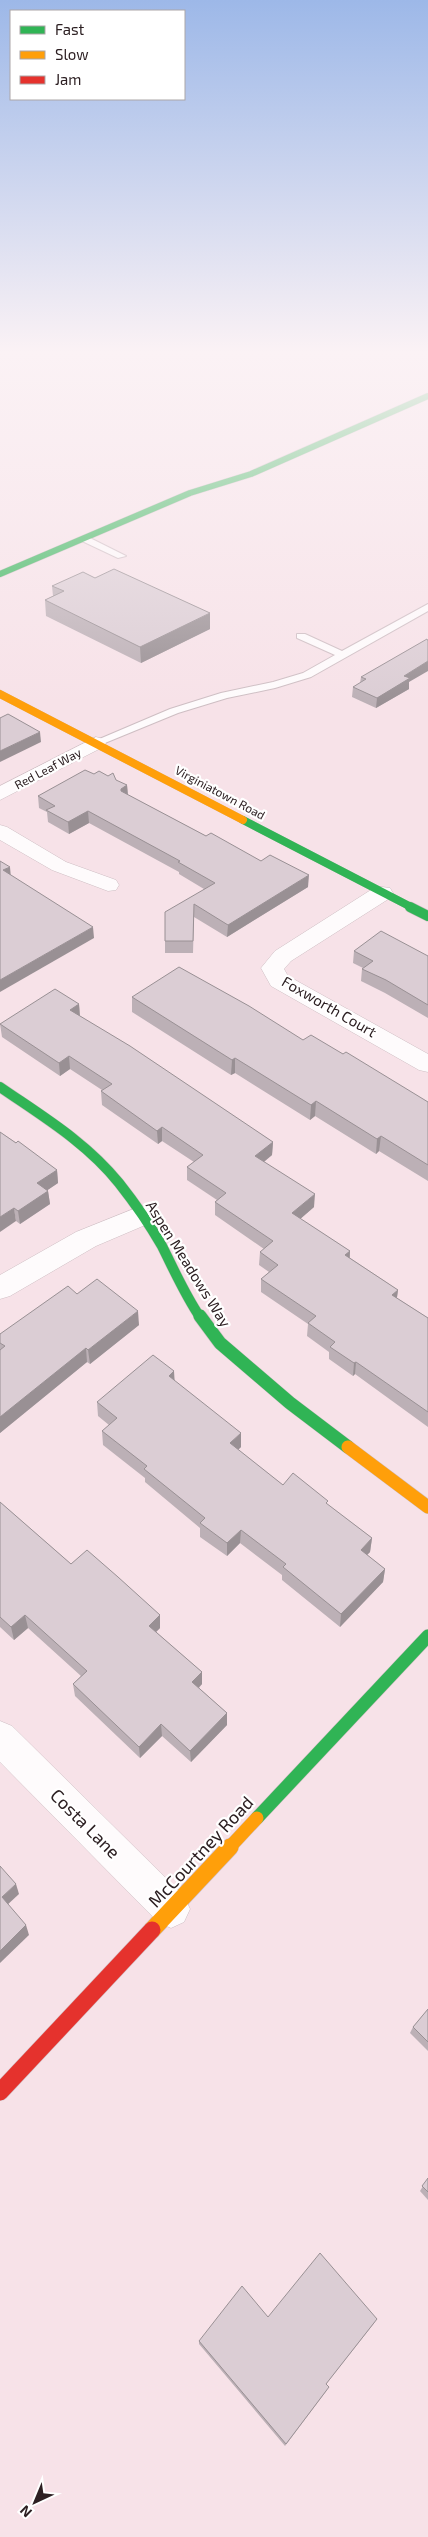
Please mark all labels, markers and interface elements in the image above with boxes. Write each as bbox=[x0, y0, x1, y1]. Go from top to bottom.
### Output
legend bbox=[10, 10, 185, 100]
text: Fast bbox=[55, 20, 85, 38]
text: Slow bbox=[55, 45, 89, 63]
text: Jam bbox=[55, 70, 81, 88]
street label: Red Leaf Way bbox=[12, 744, 84, 792]
street label: Virginiatown Road bbox=[173, 763, 268, 822]
street label: Foxworth Court bbox=[279, 972, 380, 1041]
street label: Aspen Meadows Way bbox=[143, 1197, 235, 1330]
street label: Costa Lane bbox=[46, 1784, 125, 1863]
street label: McCourtney Road bbox=[143, 1791, 257, 1912]
north arrow bbox=[10, 2477, 60, 2527]
text: N bbox=[16, 2502, 35, 2521]

